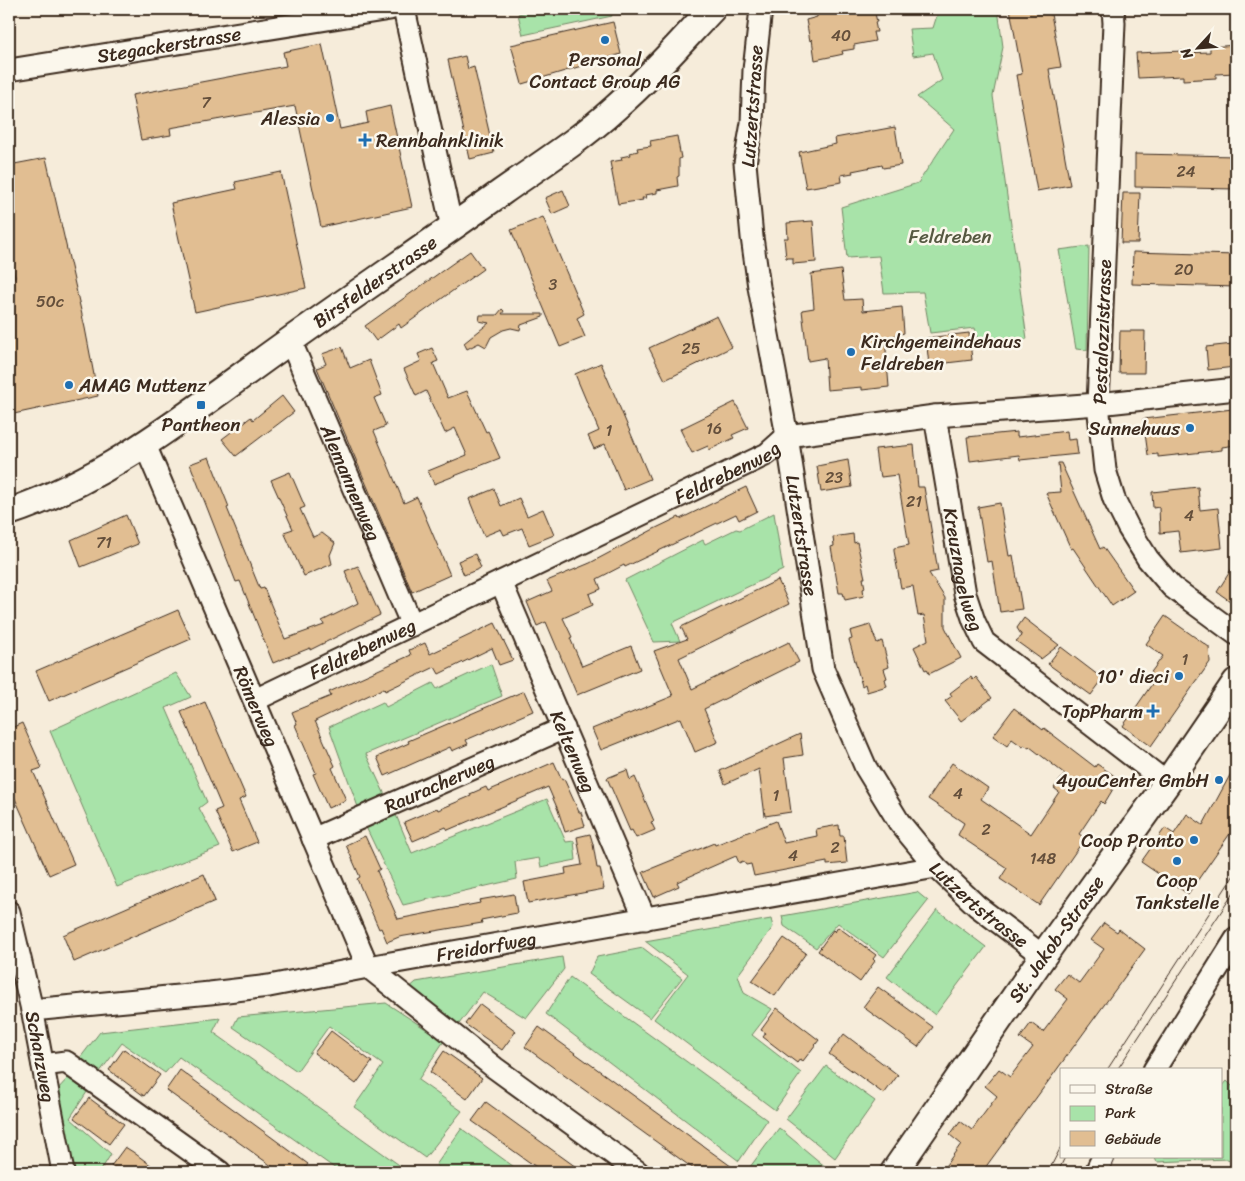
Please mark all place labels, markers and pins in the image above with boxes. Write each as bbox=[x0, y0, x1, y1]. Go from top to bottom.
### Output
marker: Personal Contact Group AG bbox=[599, 34, 611, 46]
place label: Personal Contact Group AG bbox=[530, 43, 681, 98]
place label: Alessia bbox=[260, 102, 320, 135]
marker: Alessia bbox=[324, 112, 336, 124]
place label: Rennbahnklinik bbox=[376, 124, 504, 157]
marker: Rennbahnklinik bbox=[358, 133, 372, 147]
place label: Kirchgemeindehaus Feldreben bbox=[861, 325, 1021, 380]
marker: Kirchgemeindehaus Feldreben bbox=[845, 346, 857, 358]
place label: AMAG Muttenz bbox=[78, 369, 207, 402]
marker: AMAG Muttenz bbox=[63, 379, 75, 391]
marker: Pantheon bbox=[195, 399, 207, 411]
place label: Pantheon bbox=[162, 408, 240, 441]
place label: Sunnehuus bbox=[1089, 412, 1180, 445]
marker: Sunnehuus bbox=[1184, 422, 1196, 434]
place label: 10' dieci bbox=[1097, 660, 1170, 693]
marker: 10' dieci bbox=[1173, 670, 1185, 682]
place label: TopPharm bbox=[1061, 695, 1143, 728]
marker: TopPharm bbox=[1147, 705, 1159, 717]
place label: 4youCenter GmbH bbox=[1056, 764, 1210, 797]
marker: 4youCenter GmbH bbox=[1213, 774, 1225, 786]
place label: Coop Pronto bbox=[1081, 824, 1184, 857]
marker: Coop Pronto bbox=[1188, 834, 1200, 846]
marker: Coop Tankstelle bbox=[1171, 855, 1183, 867]
place label: Coop Tankstelle bbox=[1135, 864, 1219, 919]

